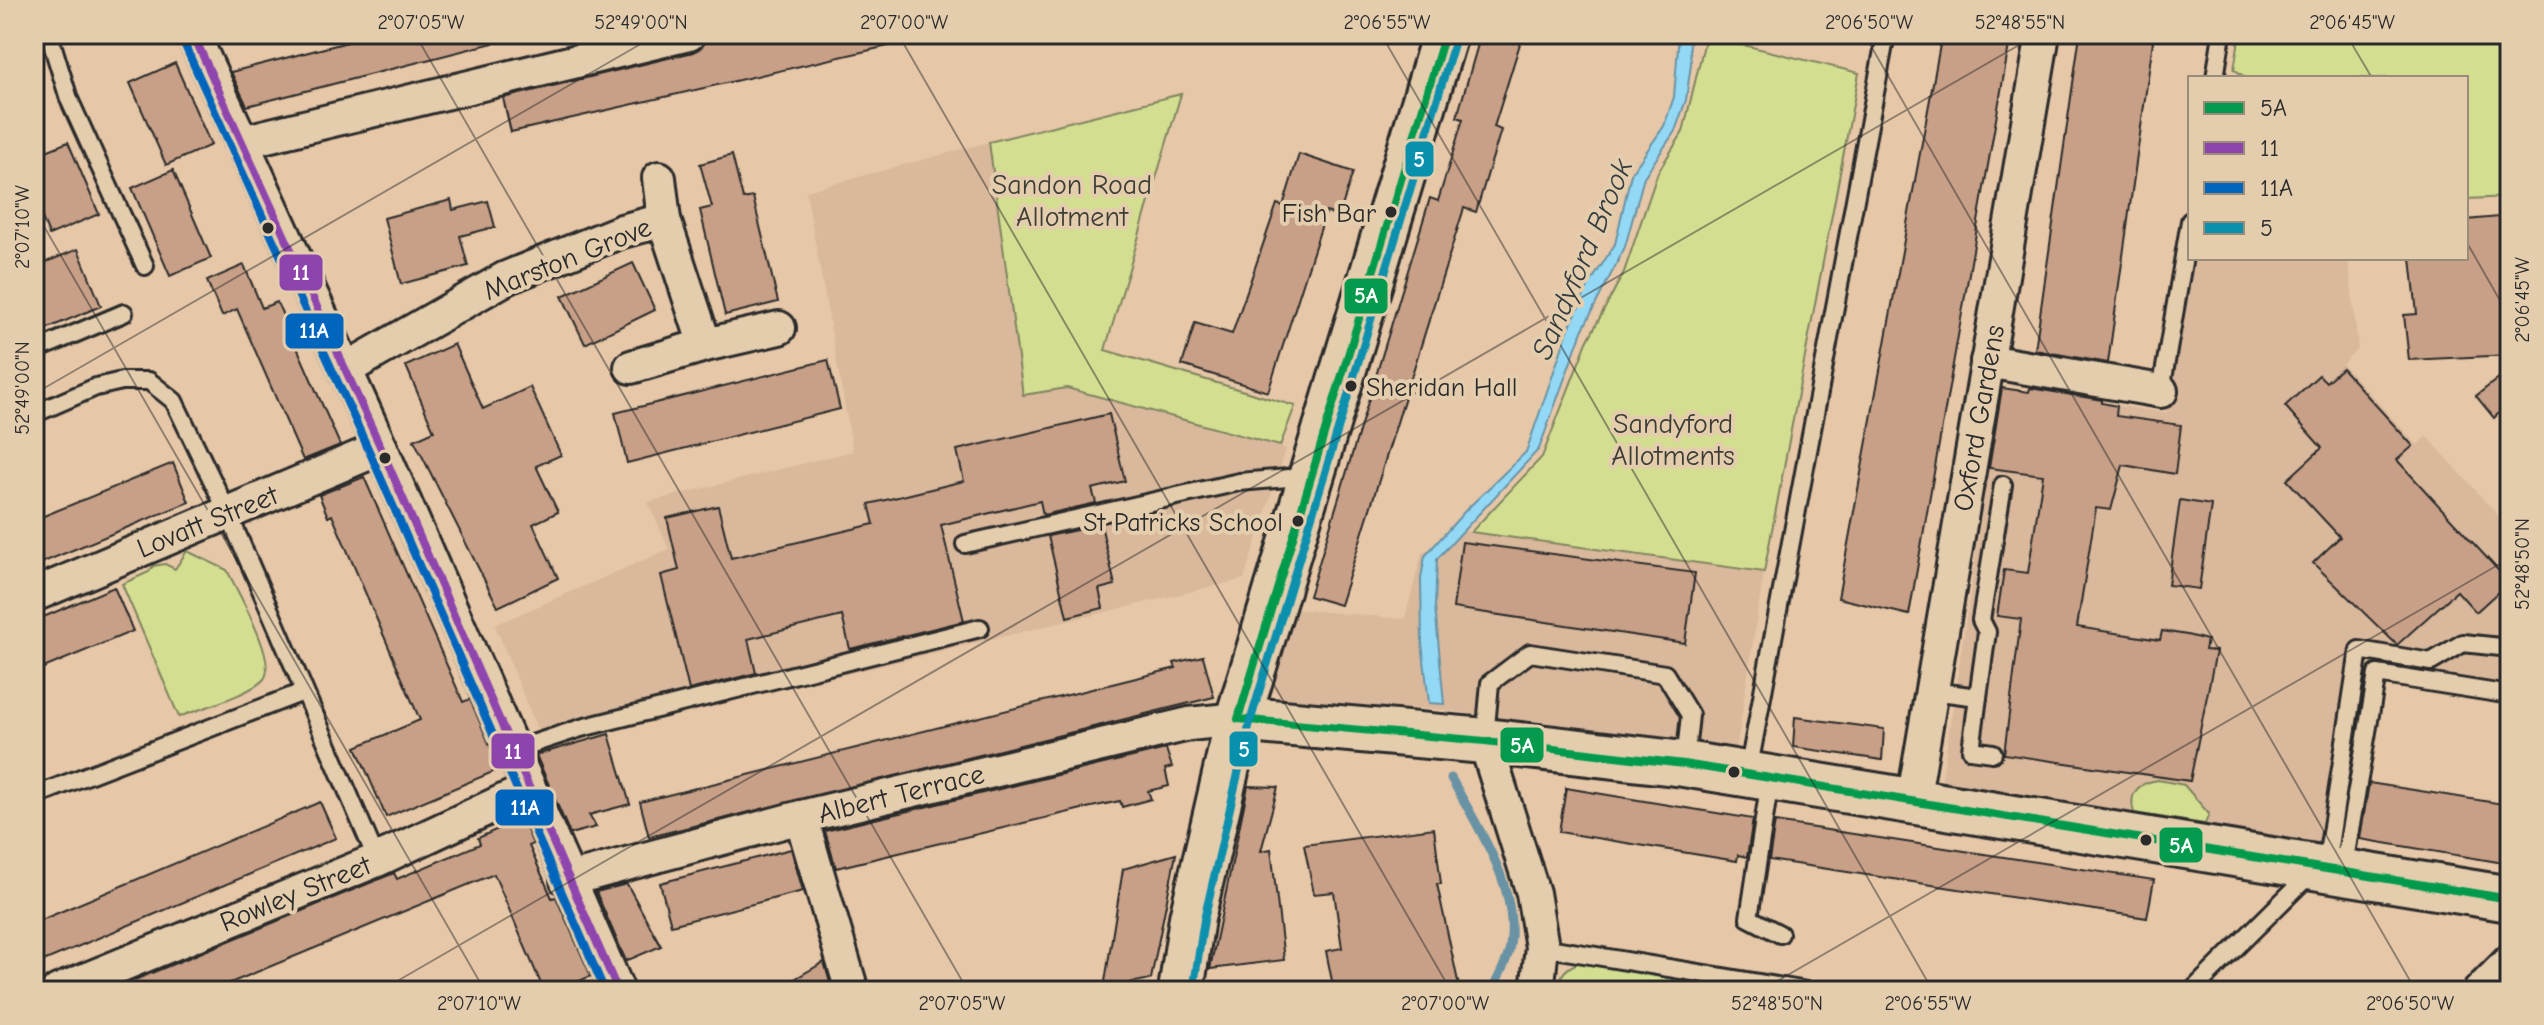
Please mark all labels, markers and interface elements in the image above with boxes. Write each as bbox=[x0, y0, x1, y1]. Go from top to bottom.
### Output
text: 2°07'05"W bbox=[378, 11, 465, 34]
text: 52°49'00"N bbox=[594, 11, 688, 34]
text: 2°07'00"W bbox=[860, 11, 949, 34]
text: 2°06'55"W bbox=[1344, 11, 1431, 34]
text: 2°06'50"W bbox=[1825, 11, 1914, 34]
text: 52°48'55"N bbox=[1975, 11, 2065, 34]
text: 2°06'45"W bbox=[2309, 11, 2396, 34]
legend bbox=[2188, 76, 2468, 260]
text: 5A bbox=[2260, 94, 2287, 122]
text: 11 bbox=[2260, 134, 2279, 162]
line badge: 5 bbox=[1404, 140, 1435, 178]
text: 5 bbox=[1413, 147, 1425, 173]
water label: Sandyford Brook bbox=[1524, 153, 1641, 365]
park label: Sandon Road Allotment bbox=[992, 169, 1152, 233]
text: 11A bbox=[2260, 174, 2293, 202]
text: 2°07'10"W bbox=[11, 184, 34, 269]
place label: Fish Bar bbox=[1282, 199, 1377, 229]
marker: Fish Bar bbox=[1383, 204, 1399, 220]
street label: Marston Grove bbox=[479, 211, 656, 307]
text: 5 bbox=[2260, 214, 2273, 242]
unlabelled marker bbox=[260, 220, 276, 236]
line badge: 11 bbox=[278, 253, 324, 292]
text: 2°06'45"W bbox=[2511, 256, 2534, 343]
text: 11 bbox=[292, 260, 310, 286]
line badge: 5A bbox=[1343, 277, 1389, 315]
text: 5A bbox=[1354, 283, 1378, 309]
line badge: 11A bbox=[284, 312, 345, 350]
text: 11A bbox=[299, 318, 329, 344]
street label: Oxford Gardens bbox=[1947, 323, 2011, 514]
text: 52°49'00"N bbox=[11, 341, 34, 435]
place label: Sheridan Hall bbox=[1366, 373, 1517, 403]
marker: Sheridan Hall bbox=[1343, 378, 1359, 394]
park label: Sandyford Allotments bbox=[1611, 408, 1735, 472]
unlabelled marker bbox=[377, 450, 393, 466]
street label: Lovatt Street bbox=[132, 479, 283, 565]
place label: St Patricks School bbox=[1083, 508, 1283, 538]
marker: St Patricks School bbox=[1290, 513, 1306, 529]
text: 52°48'50"N bbox=[2511, 518, 2534, 610]
line badge: 5A bbox=[1499, 726, 1545, 764]
line badge: 5 bbox=[1228, 730, 1259, 768]
line badge: 11 bbox=[490, 732, 536, 770]
text: 5A bbox=[1510, 733, 1534, 759]
text: 5 bbox=[1238, 737, 1250, 763]
text: 11 bbox=[504, 739, 522, 765]
street label: Albert Terrace bbox=[815, 758, 988, 830]
unlabelled marker bbox=[1726, 764, 1742, 780]
line badge: 11A bbox=[494, 788, 555, 827]
text: 11A bbox=[510, 795, 540, 821]
line badge: 5A bbox=[2158, 826, 2204, 864]
unlabelled marker bbox=[2138, 832, 2154, 848]
text: 5A bbox=[2169, 833, 2193, 859]
street label: Rowley Street bbox=[215, 849, 376, 939]
text: 2°07'10"W bbox=[437, 992, 522, 1015]
text: 2°07'05"W bbox=[919, 992, 1006, 1015]
text: 2°07'00"W bbox=[1401, 992, 1490, 1015]
text: 52°48'50"N bbox=[1731, 992, 1823, 1015]
text: 2°06'55"W bbox=[1885, 992, 1972, 1015]
text: 2°06'50"W bbox=[2366, 992, 2455, 1015]

